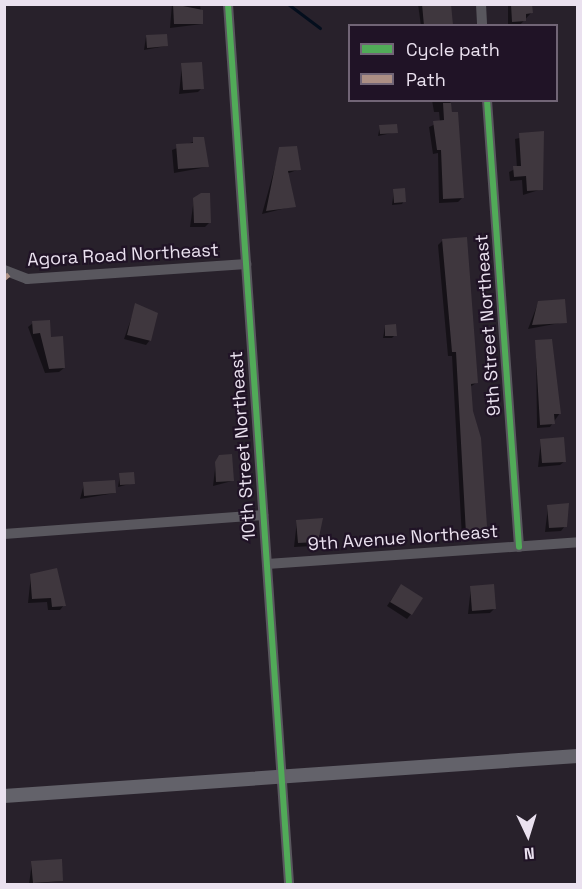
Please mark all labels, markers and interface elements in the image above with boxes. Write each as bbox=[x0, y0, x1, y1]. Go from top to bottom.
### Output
legend bbox=[348, 24, 558, 102]
text: Cycle path bbox=[406, 38, 500, 61]
text: Path bbox=[406, 68, 446, 91]
street label: 9th Street Northeast bbox=[471, 233, 505, 417]
street label: Agora Road Northeast bbox=[27, 239, 219, 271]
street label: 10th Street Northeast bbox=[226, 350, 260, 542]
street label: 9th Avenue Northeast bbox=[307, 521, 499, 555]
north arrow bbox=[498, 805, 558, 865]
text: N bbox=[523, 843, 535, 864]

